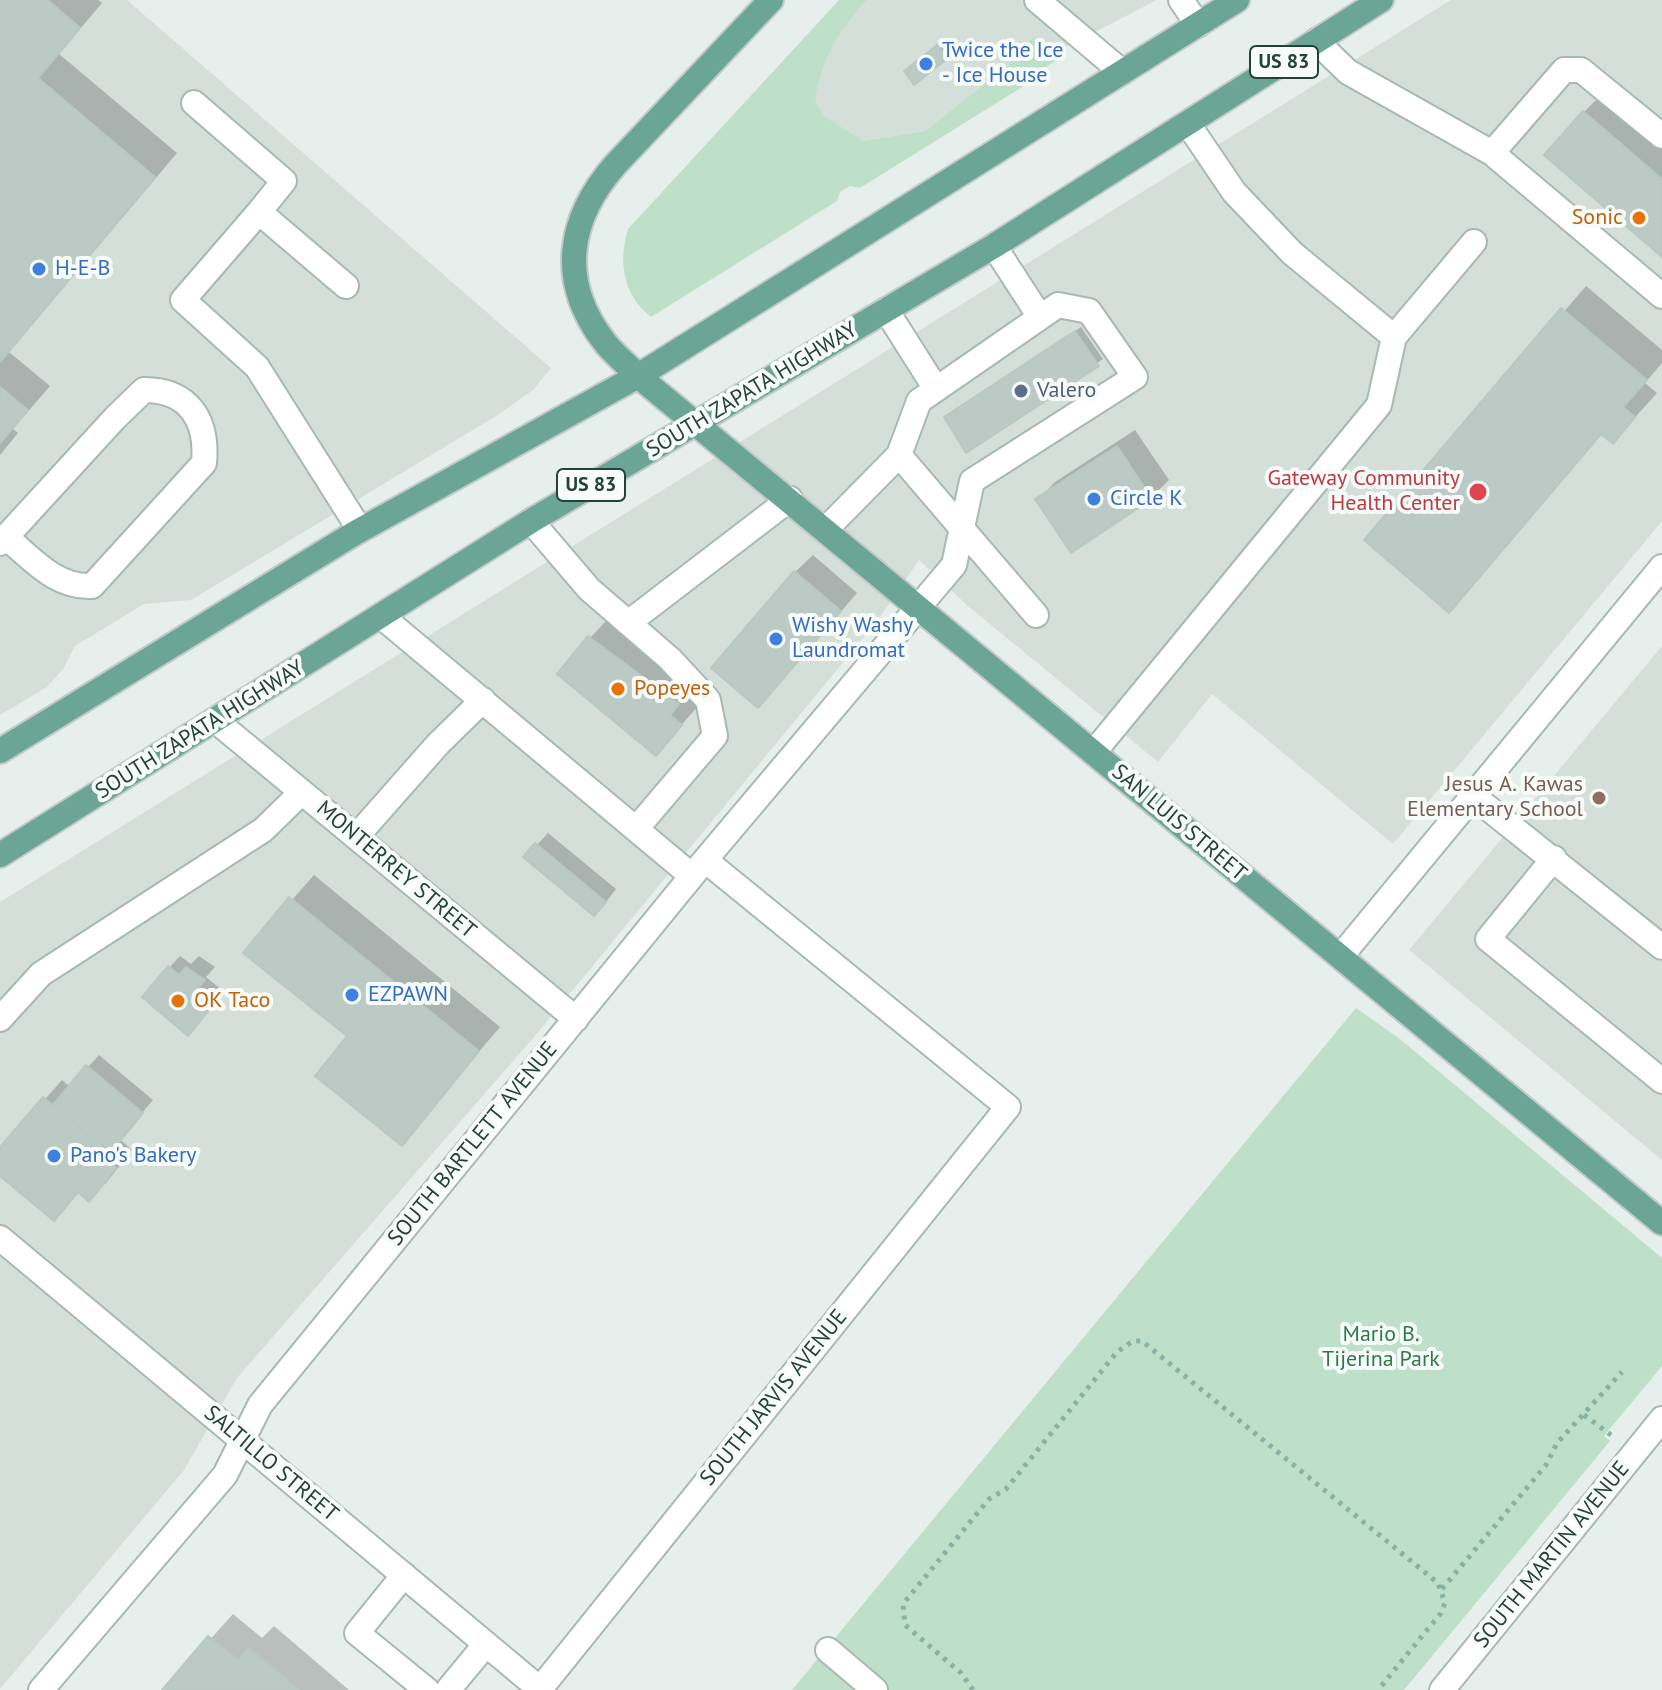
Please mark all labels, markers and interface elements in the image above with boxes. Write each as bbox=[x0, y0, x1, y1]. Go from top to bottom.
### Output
place label: Twice the Ice - Ice House bbox=[942, 38, 1063, 90]
road number: US 83 bbox=[1250, 46, 1318, 78]
marker: Twice the Ice - Ice House bbox=[917, 55, 935, 73]
place label: Sonic bbox=[1572, 205, 1623, 231]
marker: Sonic bbox=[1630, 209, 1648, 227]
place label: H-E-B bbox=[55, 256, 110, 282]
marker: H-E-B bbox=[30, 260, 48, 278]
street label: SOUTH ZAPATA HIGHWAY bbox=[642, 317, 862, 463]
place label: Valero bbox=[1037, 378, 1096, 404]
marker: Valero bbox=[1012, 382, 1030, 400]
place label: Gateway Community Health Center bbox=[1267, 466, 1460, 518]
road number: US 83 bbox=[557, 469, 625, 501]
marker: Gateway Community Health Center bbox=[1467, 481, 1489, 503]
place label: Circle K bbox=[1110, 486, 1183, 512]
marker: Circle K bbox=[1085, 490, 1103, 508]
place label: Wishy Washy Laundromat bbox=[792, 613, 913, 664]
marker: Wishy Washy Laundromat bbox=[767, 630, 785, 648]
street label: SOUTH ZAPATA HIGHWAY bbox=[91, 655, 309, 805]
place label: Popeyes bbox=[634, 676, 710, 702]
marker: Popeyes bbox=[609, 680, 627, 698]
street label: SAN LUIS STREET bbox=[1106, 759, 1252, 887]
place label: Jesus A. Kawas Elementary School bbox=[1407, 772, 1583, 824]
marker: Jesus A. Kawas Elementary School bbox=[1590, 789, 1608, 807]
street label: MONTERREY STREET bbox=[311, 796, 481, 944]
place label: EZPAWN bbox=[368, 982, 448, 1008]
marker: EZPAWN bbox=[343, 986, 361, 1004]
place label: OK Taco bbox=[194, 988, 270, 1014]
marker: OK Taco bbox=[169, 992, 187, 1010]
street label: SOUTH BARTLETT AVENUE bbox=[383, 1037, 563, 1251]
place label: Pano's Bakery bbox=[70, 1143, 197, 1169]
marker: Pano's Bakery bbox=[45, 1147, 63, 1165]
street label: SOUTH JARVIS AVENUE bbox=[695, 1305, 853, 1491]
park label: Mario B. Tijerina Park bbox=[1322, 1322, 1440, 1374]
street label: SALTILLO STREET bbox=[199, 1400, 343, 1528]
street label: SOUTH MARTIN AVENUE bbox=[1469, 1456, 1635, 1654]

